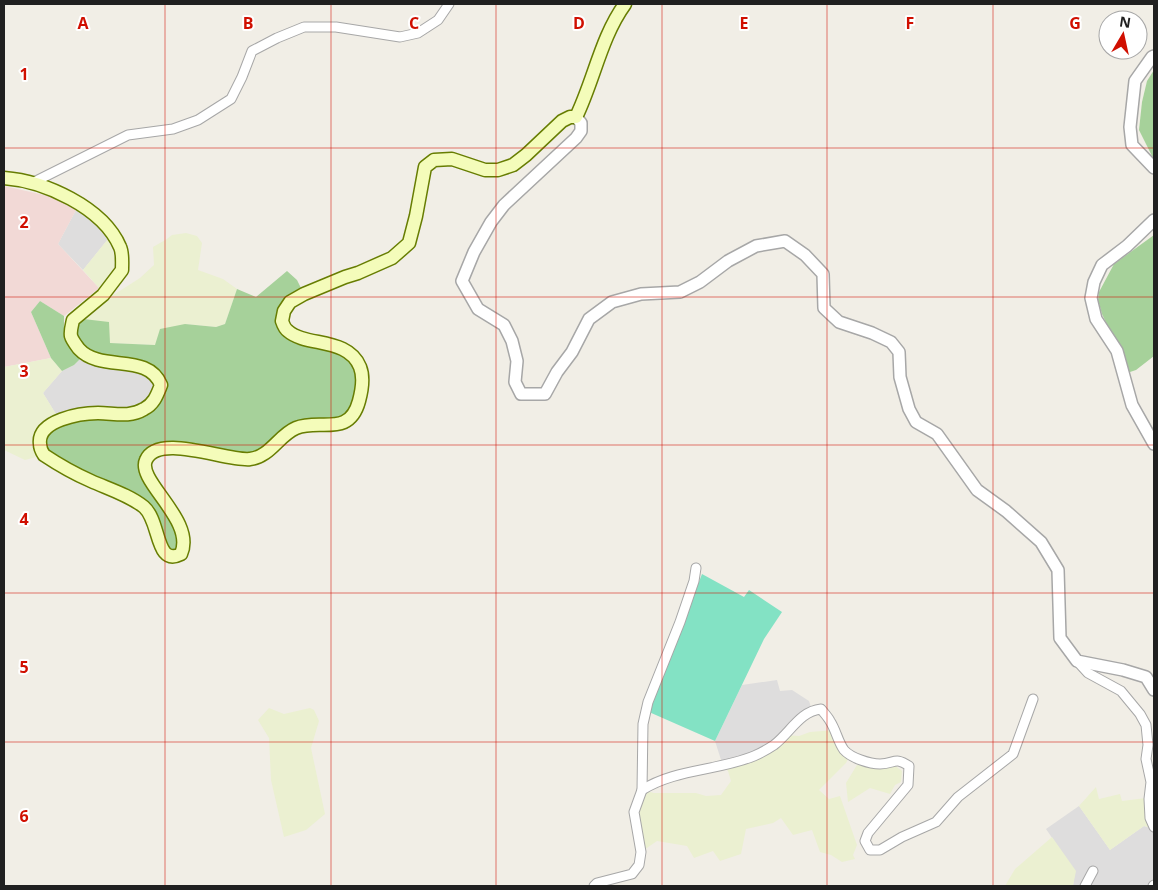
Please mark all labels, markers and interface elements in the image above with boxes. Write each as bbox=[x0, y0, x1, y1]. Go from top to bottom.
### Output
north arrow bbox=[1098, 10, 1148, 60]
text: N bbox=[1118, 11, 1132, 32]
text: A bbox=[77, 12, 89, 34]
text: B bbox=[243, 12, 253, 34]
text: C bbox=[409, 12, 419, 34]
text: D bbox=[573, 12, 585, 34]
text: E bbox=[740, 12, 749, 34]
text: F bbox=[906, 12, 914, 34]
text: G bbox=[1069, 12, 1081, 34]
text: 1 bbox=[19, 63, 29, 85]
text: 2 bbox=[19, 211, 29, 233]
text: 3 bbox=[19, 360, 29, 382]
text: 4 bbox=[19, 508, 29, 530]
text: 5 bbox=[19, 656, 29, 678]
text: 6 bbox=[19, 805, 29, 827]

